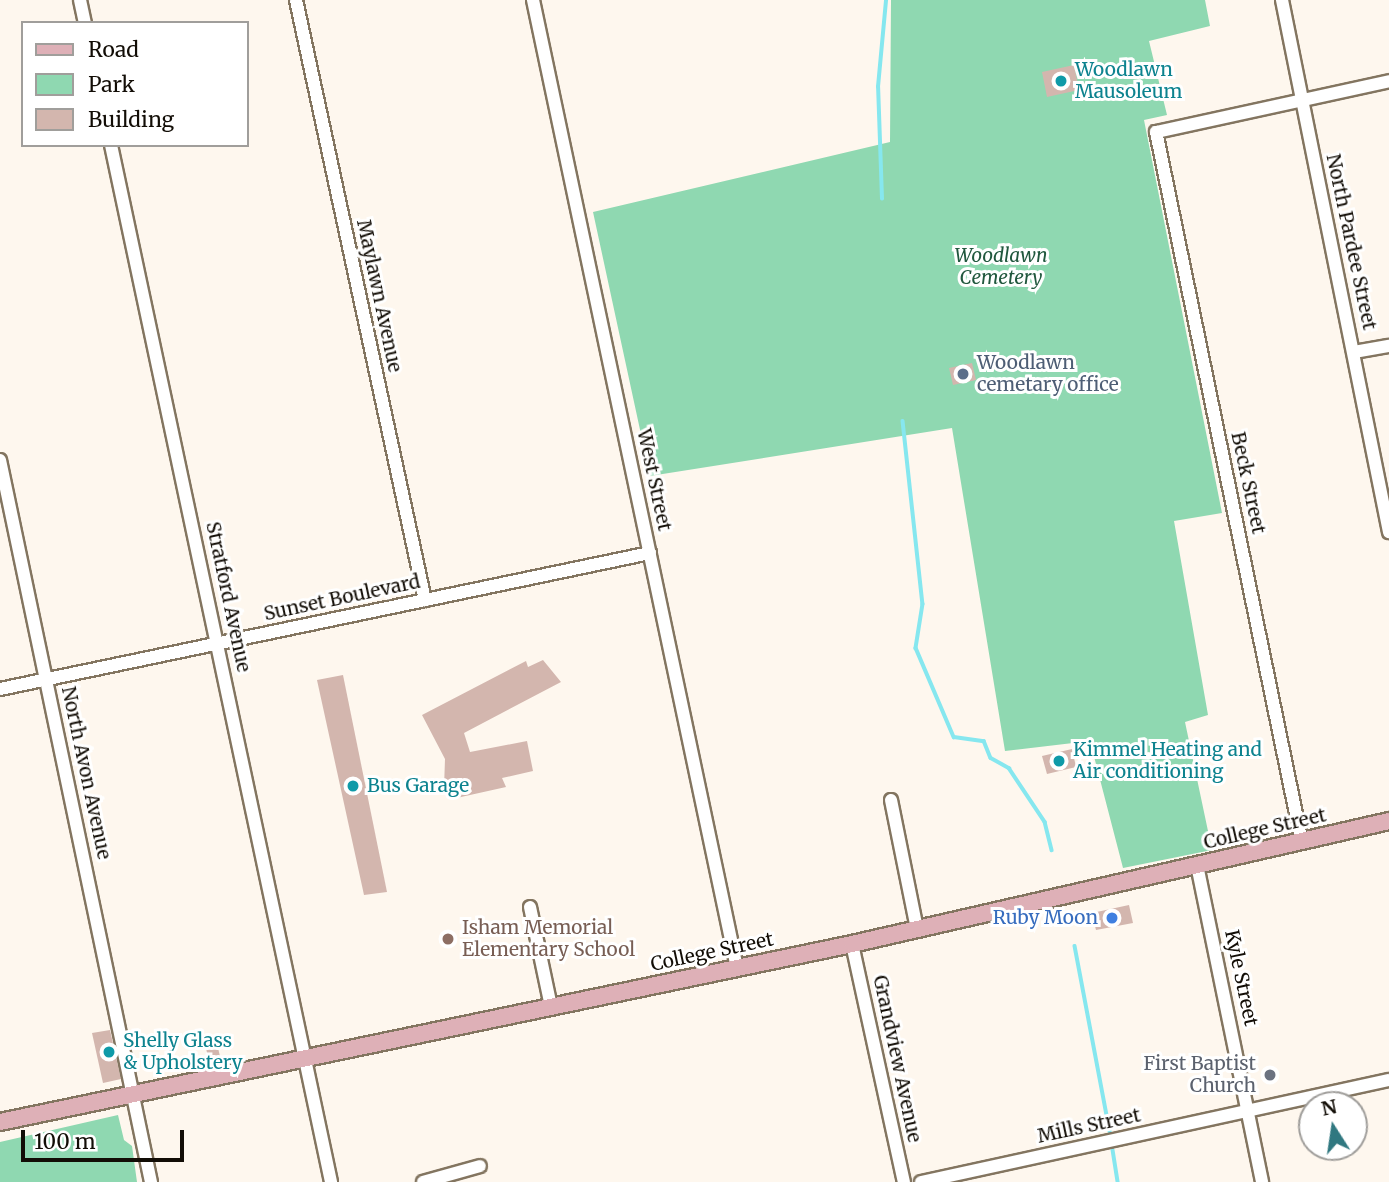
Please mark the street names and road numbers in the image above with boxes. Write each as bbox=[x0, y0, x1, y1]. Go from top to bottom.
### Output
street label: North Pardee Street bbox=[1321, 152, 1381, 332]
street label: Maylawn Avenue bbox=[352, 218, 406, 374]
street label: West Street bbox=[632, 427, 676, 533]
street label: Beck Street bbox=[1226, 430, 1270, 536]
street label: Stratford Avenue bbox=[201, 520, 255, 674]
street label: Sunset Boulevard bbox=[262, 570, 422, 626]
street label: North Avon Avenue bbox=[57, 685, 115, 861]
street label: College Street bbox=[1202, 804, 1328, 854]
street label: College Street bbox=[649, 928, 775, 976]
street label: Kyle Street bbox=[1220, 928, 1262, 1028]
street label: Grandview Avenue bbox=[868, 973, 926, 1145]
street label: Mills Street bbox=[1035, 1104, 1143, 1148]

